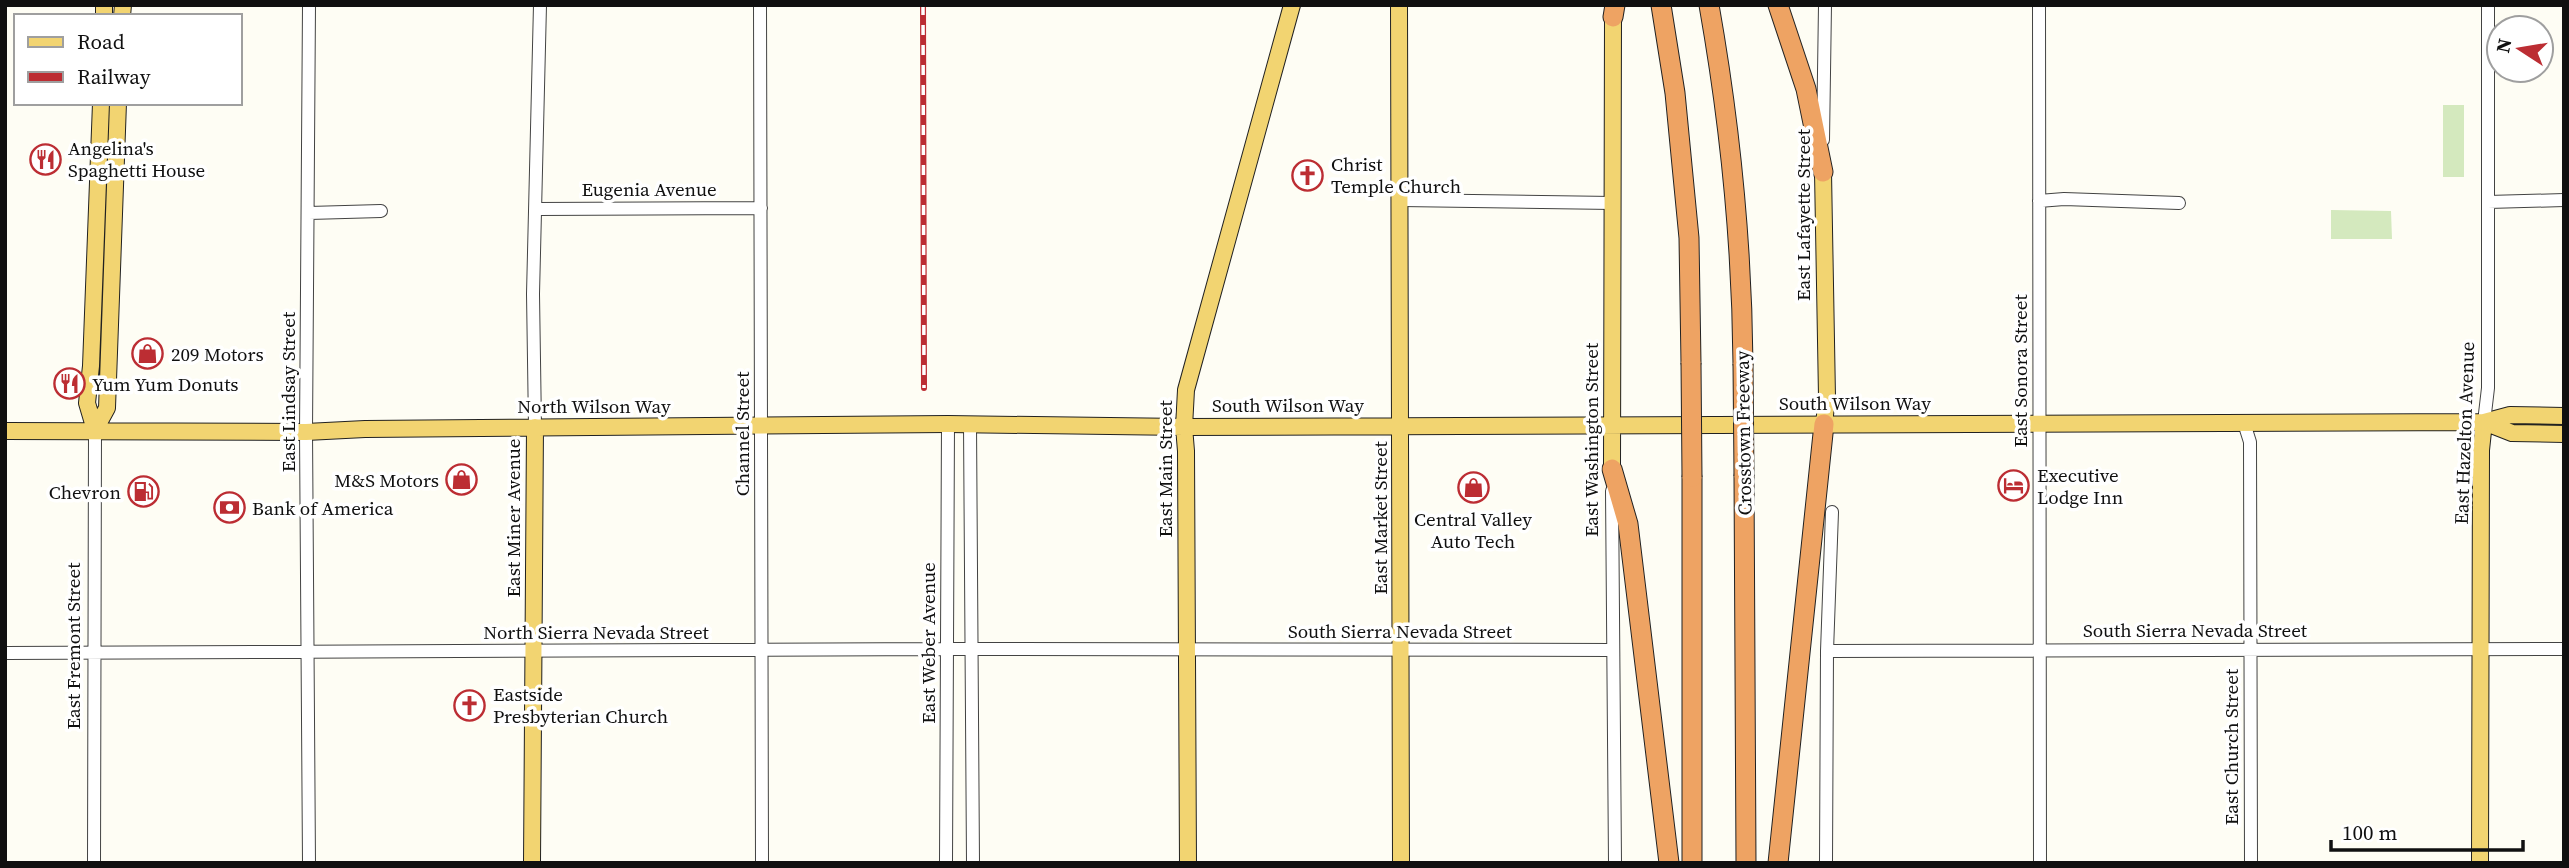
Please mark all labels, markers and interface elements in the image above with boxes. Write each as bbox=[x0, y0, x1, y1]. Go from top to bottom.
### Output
legend bbox=[14, 14, 242, 105]
north arrow bbox=[2485, 14, 2555, 84]
text: Road bbox=[77, 27, 125, 56]
text: N bbox=[2489, 36, 2518, 55]
text: Railway bbox=[77, 62, 151, 91]
street label: East Lafayette Street bbox=[1790, 128, 1816, 301]
place label: Angelina's Spaghetti House bbox=[68, 135, 205, 183]
restaurant icon: Angelina's Spaghetti House bbox=[28, 142, 62, 176]
place label: Christ Temple Church bbox=[1331, 151, 1461, 199]
church icon: Christ Temple Church bbox=[1291, 158, 1325, 192]
street label: Eugenia Avenue bbox=[581, 176, 717, 202]
street label: East Sonora Street bbox=[2007, 294, 2033, 448]
street label: East Lindsay Street bbox=[275, 311, 301, 472]
shop icon: 209 Motors bbox=[131, 337, 165, 371]
place label: 209 Motors bbox=[171, 341, 264, 367]
street label: East Hazelton Avenue bbox=[2448, 341, 2480, 525]
street label: East Washington Street bbox=[1578, 342, 1604, 537]
street label: Crosstown Freeway bbox=[1729, 350, 1757, 516]
restaurant icon: Yum Yum Donuts bbox=[52, 367, 86, 401]
place label: Yum Yum Donuts bbox=[92, 371, 239, 397]
street label: Channel Street bbox=[729, 371, 755, 496]
street label: South Wilson Way bbox=[1779, 390, 1931, 416]
street label: South Wilson Way bbox=[1212, 392, 1364, 418]
street label: North Wilson Way bbox=[517, 393, 671, 419]
street label: East Main Street bbox=[1152, 400, 1178, 538]
street label: East Miner Avenue bbox=[500, 439, 526, 597]
street label: East Market Street bbox=[1367, 440, 1393, 595]
place label: Executive Lodge Inn bbox=[2037, 462, 2123, 510]
shop icon: M&S Motors bbox=[445, 463, 479, 497]
place label: M&S Motors bbox=[334, 467, 439, 493]
hotel icon: Executive Lodge Inn bbox=[1997, 469, 2031, 503]
shop icon: Central Valley Auto Tech bbox=[1456, 471, 1490, 505]
fuel station icon: Chevron bbox=[127, 475, 161, 509]
place label: Chevron bbox=[49, 479, 121, 505]
bank icon: Bank of America bbox=[212, 491, 246, 525]
place label: Bank of America bbox=[252, 495, 394, 521]
place label: Central Valley Auto Tech bbox=[1414, 506, 1532, 554]
street label: East Fremont Street bbox=[60, 562, 86, 729]
street label: East Weber Avenue bbox=[915, 562, 941, 724]
street label: South Sierra Nevada Street bbox=[2083, 617, 2308, 643]
street label: South Sierra Nevada Street bbox=[1288, 618, 1513, 644]
street label: North Sierra Nevada Street bbox=[483, 619, 710, 645]
street label: East Church Street bbox=[2218, 668, 2244, 825]
place label: Eastside Presbyterian Church bbox=[493, 681, 668, 729]
church icon: Eastside Presbyterian Church bbox=[453, 688, 487, 722]
scale bar bbox=[2331, 808, 2524, 852]
text: 100 m bbox=[2342, 818, 2397, 847]

